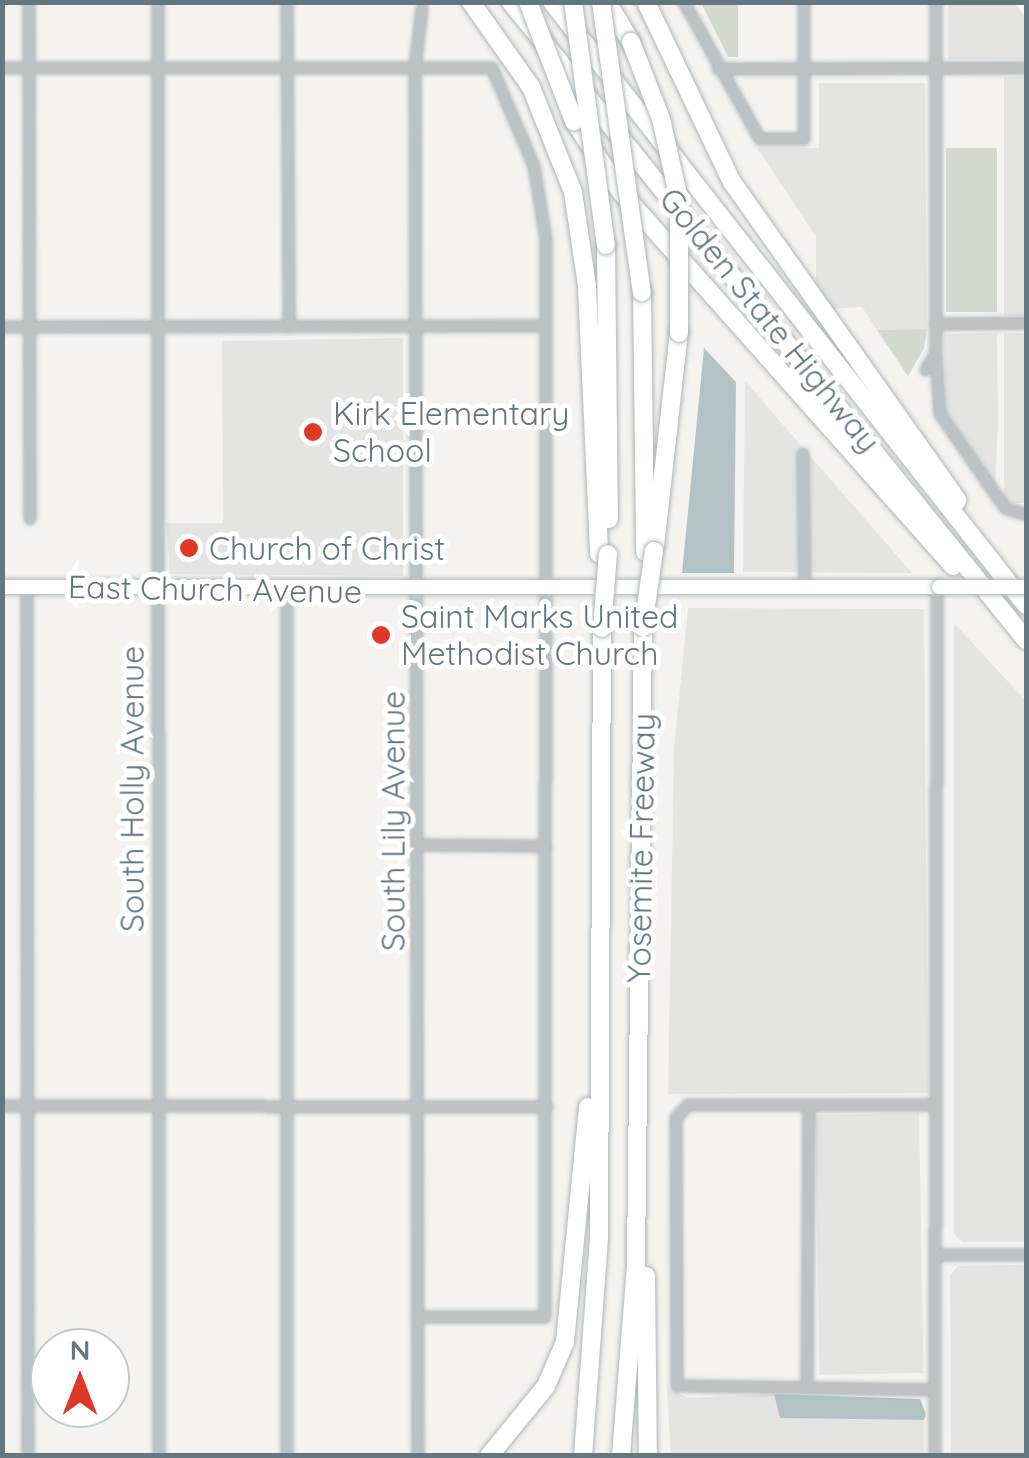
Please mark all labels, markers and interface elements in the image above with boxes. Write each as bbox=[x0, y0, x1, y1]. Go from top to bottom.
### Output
street label: Golden State Highway bbox=[652, 180, 888, 460]
place label: Kirk Elementary School bbox=[333, 395, 569, 470]
marker: Kirk Elementary School bbox=[302, 421, 324, 443]
place label: Church of Christ bbox=[209, 529, 445, 567]
marker: Church of Christ bbox=[178, 537, 200, 559]
street label: East Church Avenue bbox=[68, 567, 362, 611]
place label: Saint Marks United Methodist Church bbox=[401, 598, 679, 673]
marker: Saint Marks United Methodist Church bbox=[370, 624, 392, 646]
street label: South Holly Avenue bbox=[113, 646, 151, 932]
street label: South Lily Avenue bbox=[374, 691, 412, 951]
street label: Yosemite Freeway bbox=[619, 713, 663, 983]
north arrow bbox=[30, 1328, 130, 1428]
text: N bbox=[70, 1332, 90, 1367]

